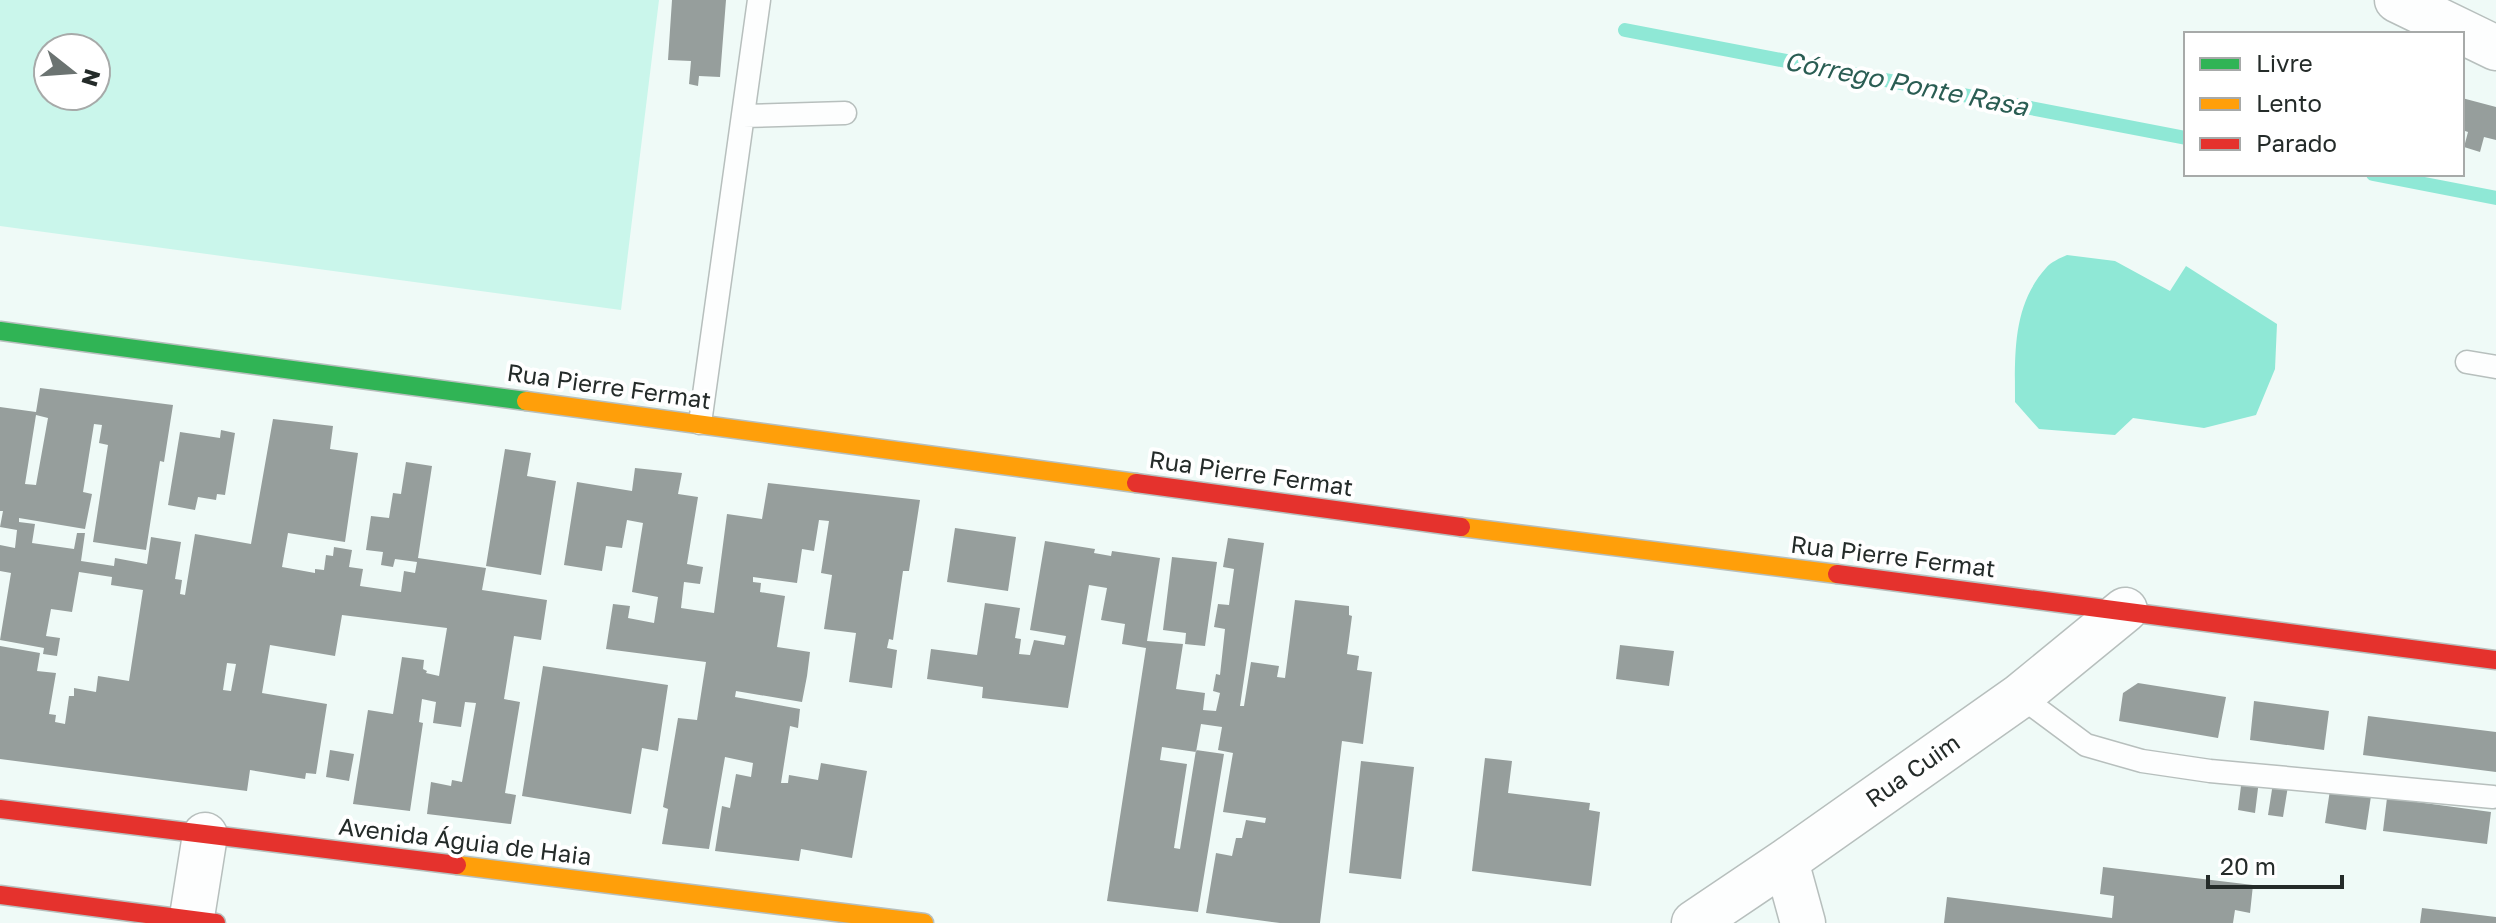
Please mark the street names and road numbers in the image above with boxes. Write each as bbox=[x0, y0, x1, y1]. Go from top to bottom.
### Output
street label: Rua Pierre Fermat bbox=[505, 357, 713, 414]
street label: Rua Pierre Fermat bbox=[1147, 444, 1355, 501]
street label: Rua Pierre Fermat bbox=[1789, 529, 1997, 582]
street label: Rua Cuim bbox=[1859, 727, 1965, 813]
street label: Avenida Águia de Haia bbox=[337, 811, 593, 870]

